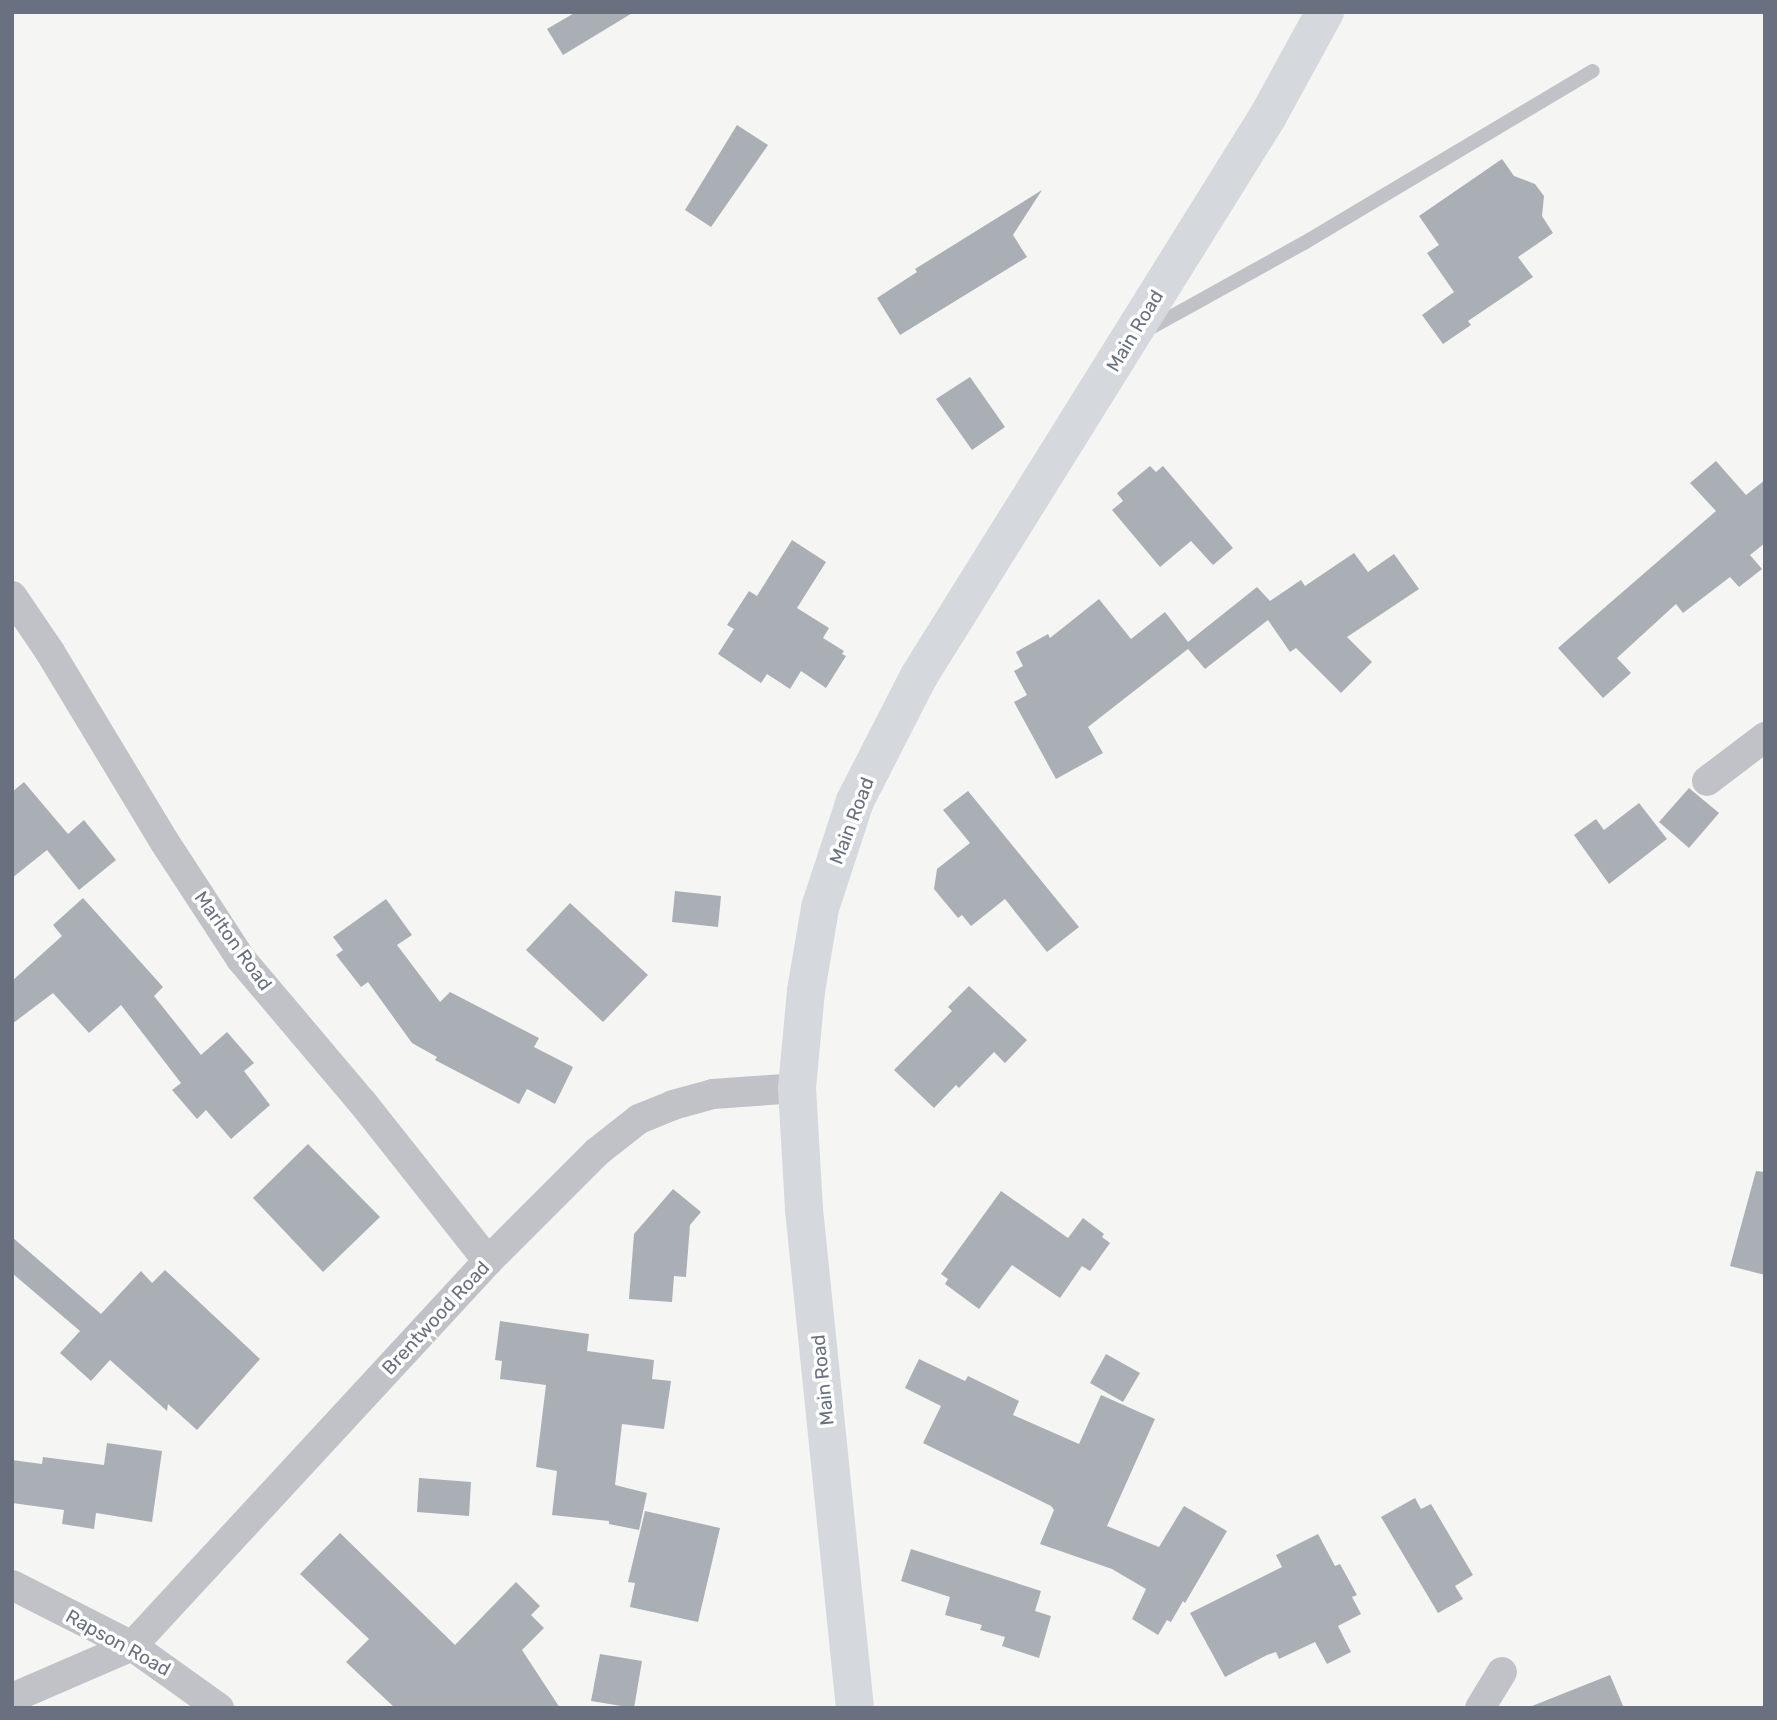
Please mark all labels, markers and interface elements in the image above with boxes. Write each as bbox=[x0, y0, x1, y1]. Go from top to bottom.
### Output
street label: Main Road bbox=[1102, 286, 1168, 376]
street label: Main Road bbox=[825, 774, 879, 868]
street label: Marlton Road bbox=[189, 887, 277, 995]
street label: Brentwood Road bbox=[378, 1256, 494, 1380]
street label: Main Road bbox=[807, 1333, 839, 1427]
street label: Rapson Road bbox=[62, 1605, 174, 1681]

